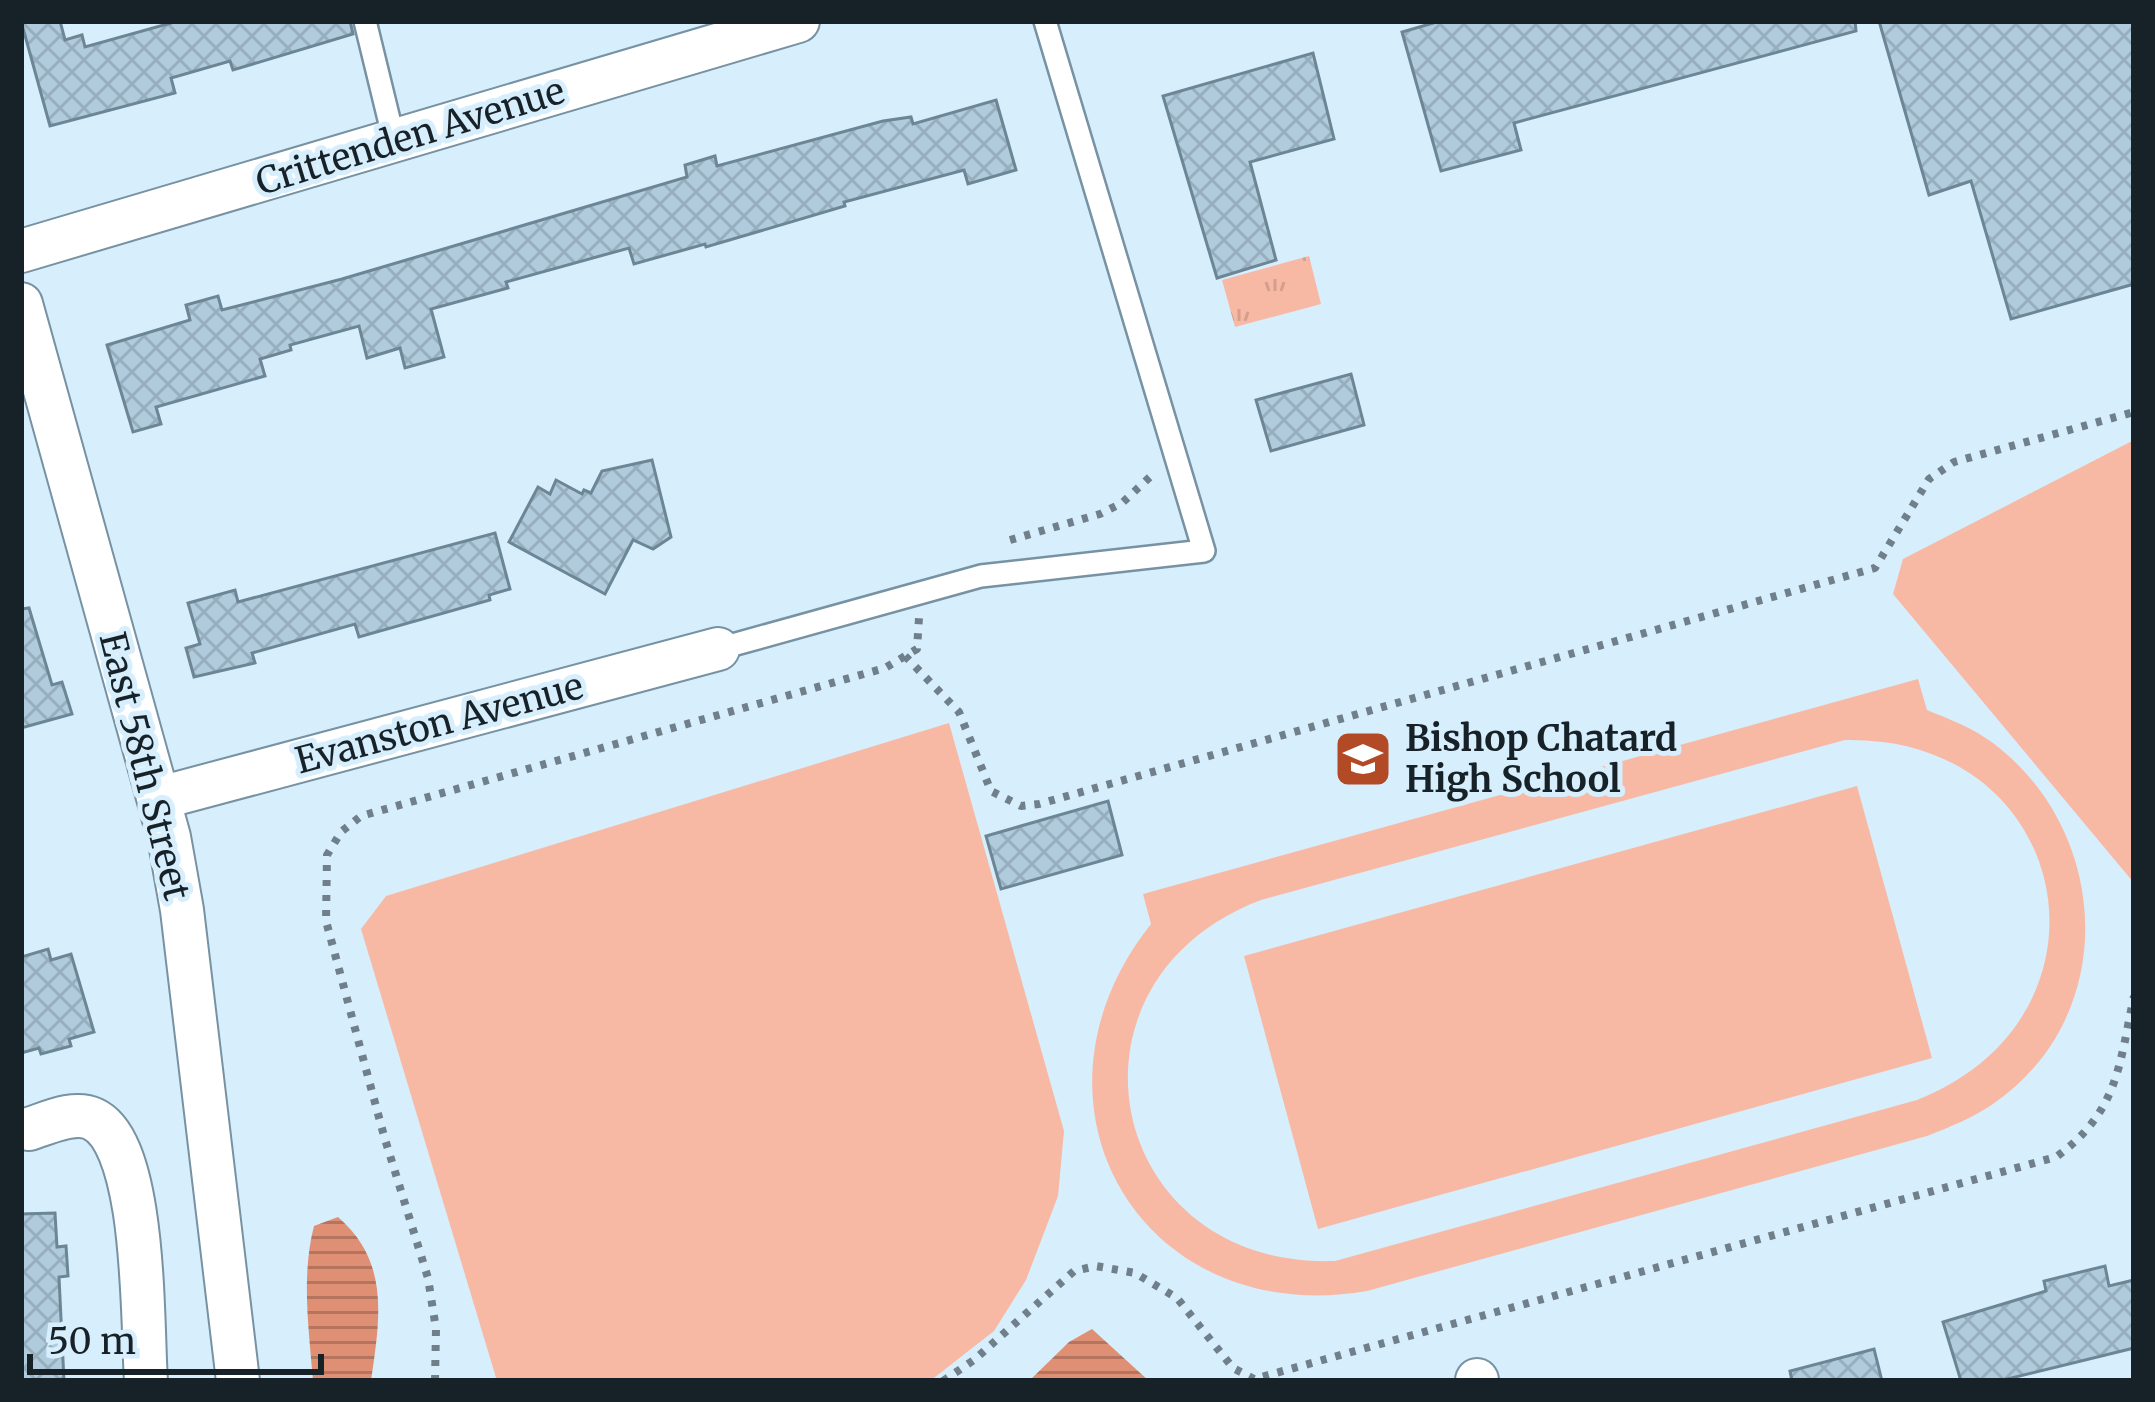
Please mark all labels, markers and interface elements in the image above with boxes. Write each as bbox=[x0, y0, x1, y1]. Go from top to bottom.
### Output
street label: Crittenden Avenue bbox=[250, 68, 570, 205]
street label: East 58th Street bbox=[89, 627, 200, 905]
street label: Evanston Avenue bbox=[290, 663, 588, 784]
place label: Bishop Chatard High School bbox=[1405, 716, 1677, 802]
school or university icon: Bishop Chatard High School bbox=[1332, 728, 1394, 790]
scale bar bbox=[30, 1300, 321, 1374]
text: 50 m bbox=[48, 1319, 136, 1364]

